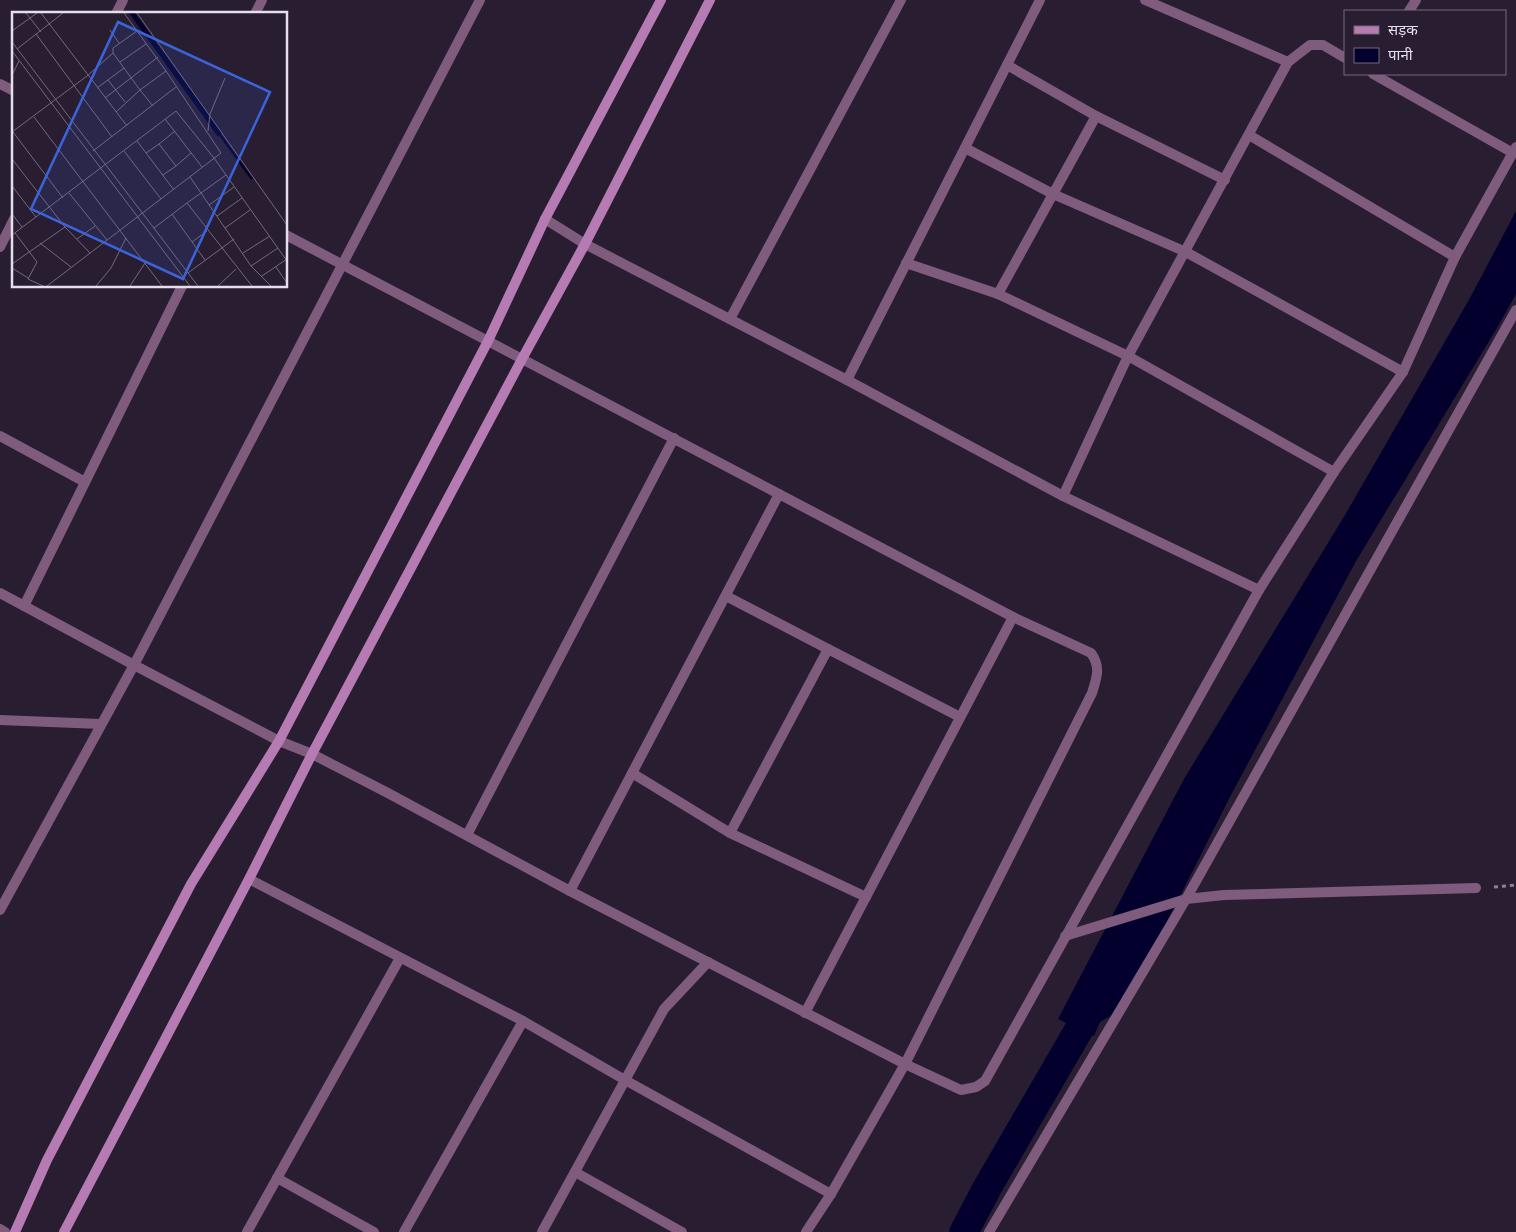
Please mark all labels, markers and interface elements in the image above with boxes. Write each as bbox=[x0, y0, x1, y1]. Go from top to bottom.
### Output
legend bbox=[1344, 10, 1506, 75]
inset map bbox=[12, 12, 288, 288]
text: सड़क bbox=[1388, 21, 1418, 39]
text: पानी bbox=[1388, 46, 1414, 64]

